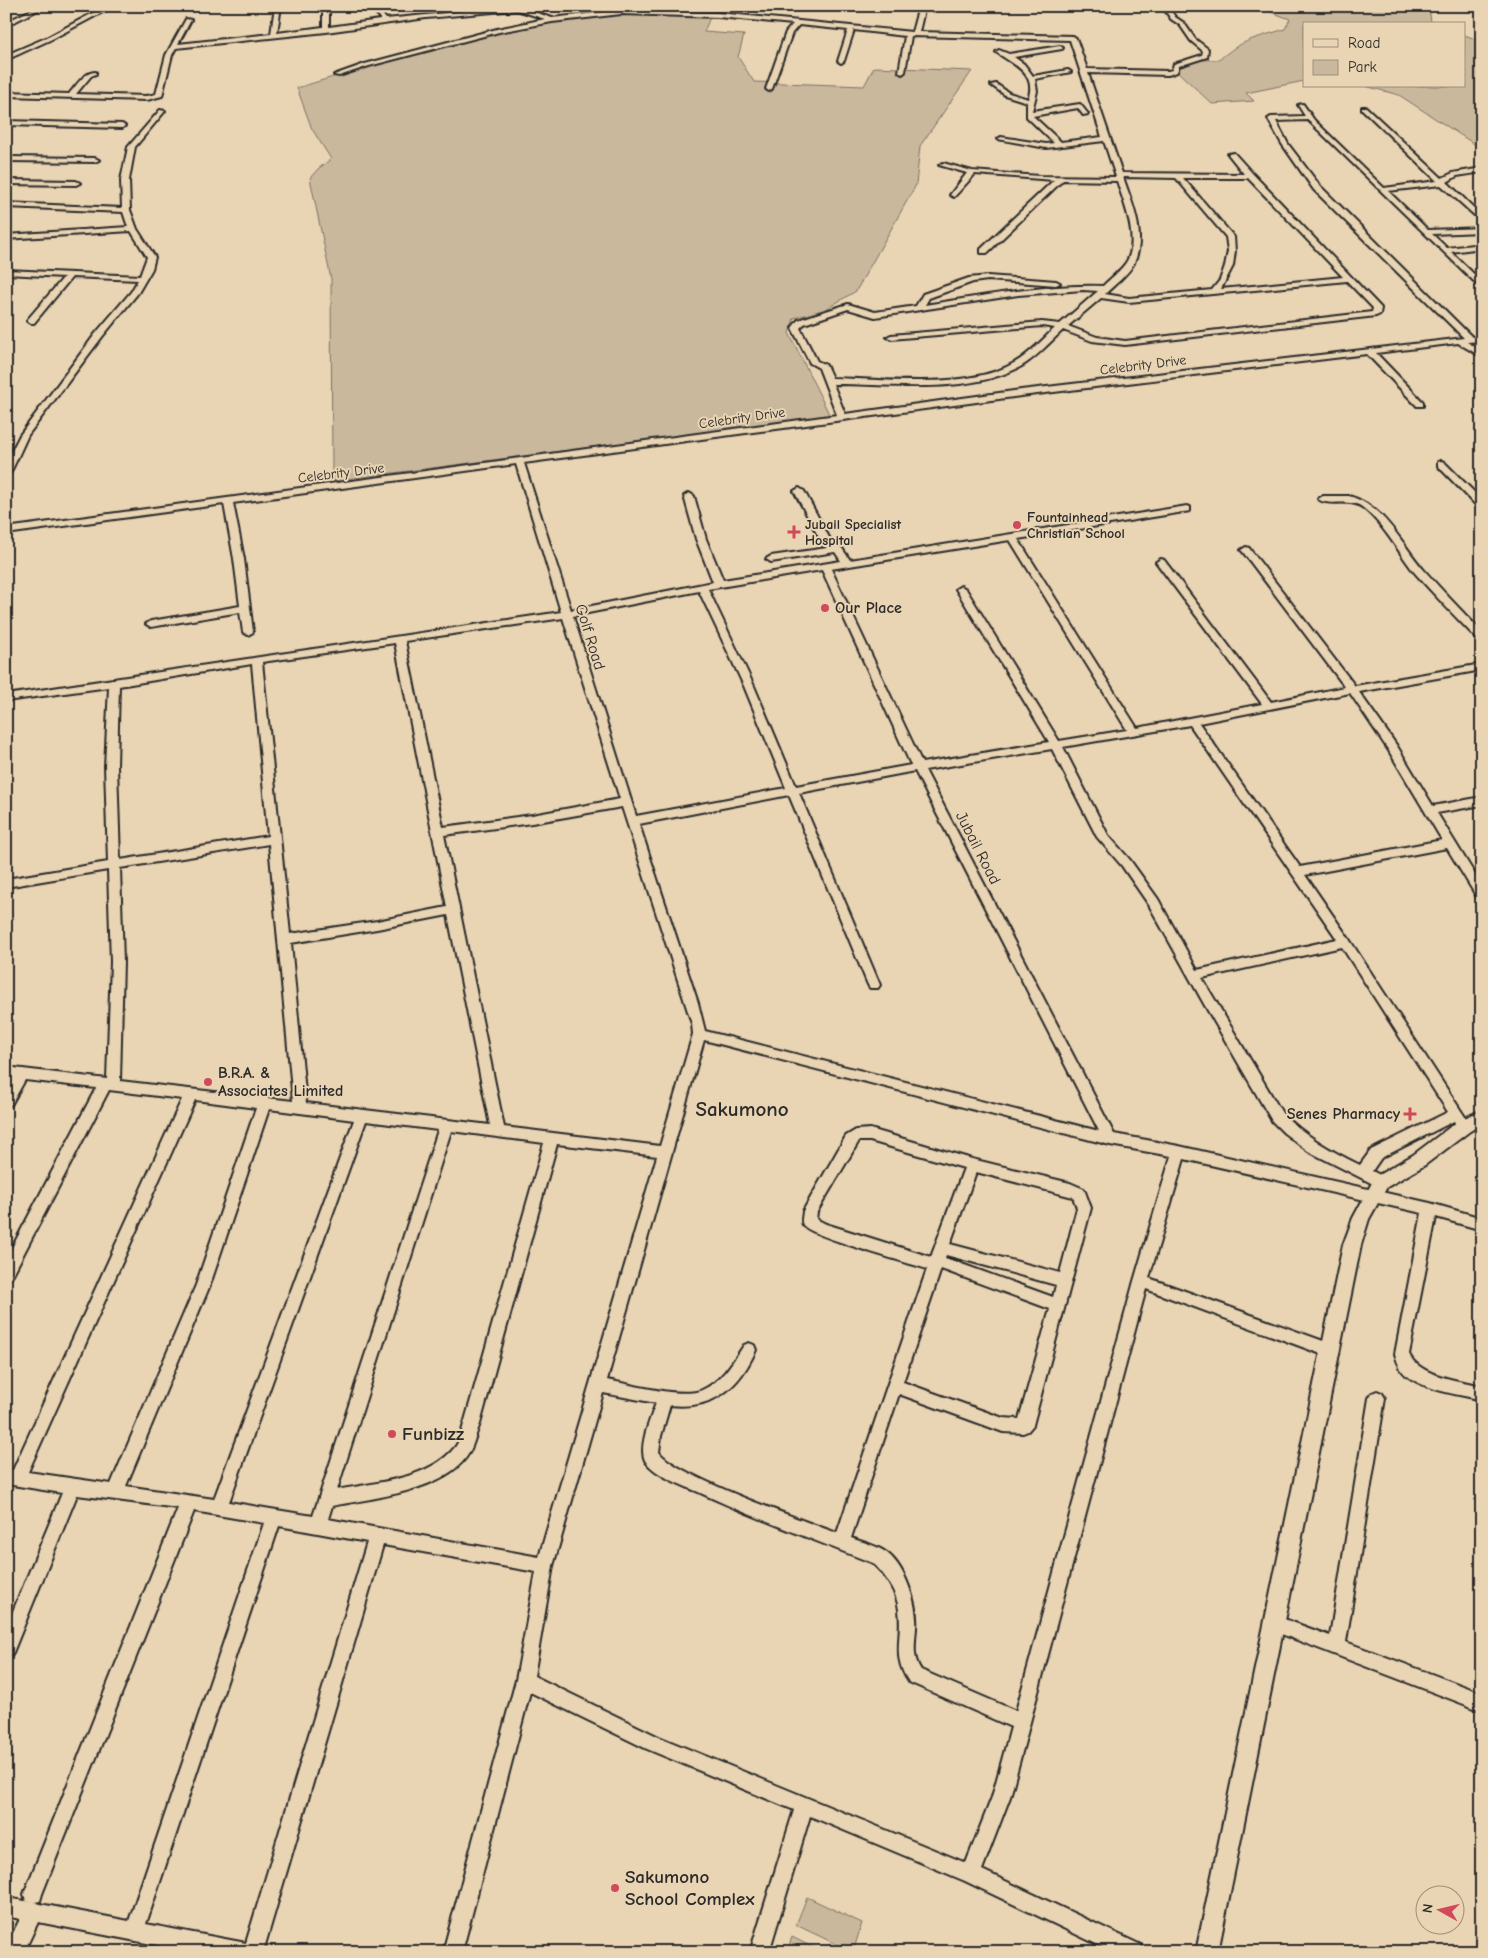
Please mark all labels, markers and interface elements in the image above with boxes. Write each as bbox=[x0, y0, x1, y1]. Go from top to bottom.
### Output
legend bbox=[1303, 22, 1466, 88]
text: Road bbox=[1348, 34, 1380, 52]
text: Park bbox=[1348, 58, 1377, 76]
street label: Celebrity Drive bbox=[1099, 351, 1187, 379]
street label: Celebrity Drive bbox=[698, 404, 786, 432]
street label: Celebrity Drive bbox=[297, 459, 385, 487]
place label: Fountainhead Christian School bbox=[1027, 509, 1125, 542]
place label: Jubail Specialist Hospital bbox=[805, 516, 902, 549]
marker: Fountainhead Christian School bbox=[1011, 519, 1023, 531]
marker: Jubail Specialist Hospital bbox=[787, 525, 801, 539]
place label: Our Place bbox=[835, 599, 902, 617]
street label: Golf Road bbox=[571, 602, 609, 672]
marker: Our Place bbox=[819, 602, 831, 614]
street label: Jubail Road bbox=[952, 809, 1004, 887]
place label: B.R.A. & Associates Limited bbox=[218, 1064, 343, 1100]
marker: B.R.A. & Associates Limited bbox=[202, 1076, 214, 1088]
district label: Sakumono bbox=[695, 1097, 789, 1121]
place label: Senes Pharmacy bbox=[1287, 1105, 1401, 1123]
marker: Senes Pharmacy bbox=[1404, 1108, 1416, 1120]
place label: Funbizz bbox=[402, 1423, 464, 1445]
marker: Funbizz bbox=[386, 1428, 398, 1440]
place label: Sakumono School Complex bbox=[625, 1866, 755, 1910]
marker: Sakumono School Complex bbox=[609, 1882, 621, 1894]
north arrow bbox=[1416, 1886, 1466, 1936]
text: N bbox=[1419, 1903, 1437, 1914]

